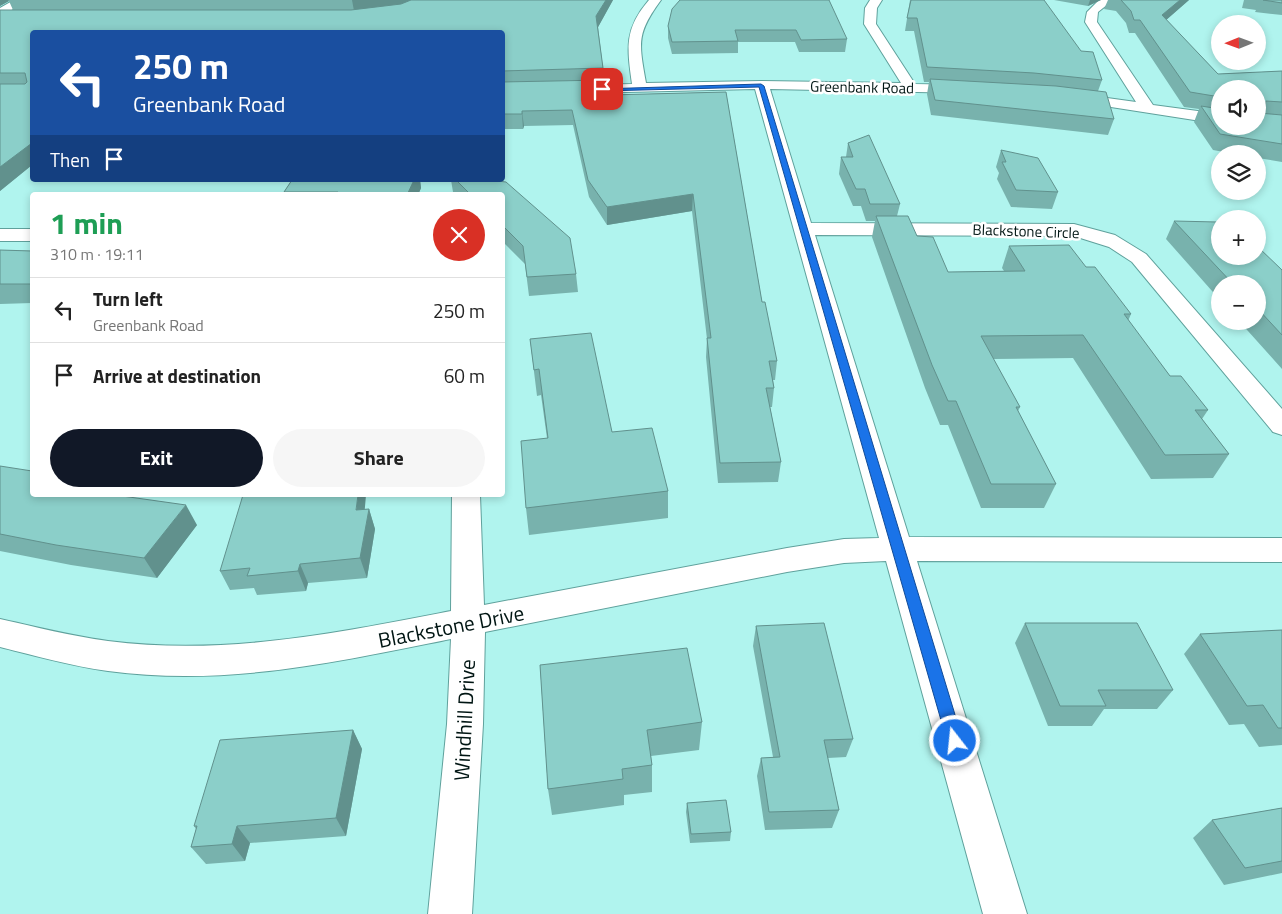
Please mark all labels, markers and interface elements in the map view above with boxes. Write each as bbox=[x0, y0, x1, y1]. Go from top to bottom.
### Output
north arrow bbox=[1211, 15, 1266, 70]
map controls bbox=[1211, 15, 1266, 330]
text: 250 m bbox=[133, 39, 229, 93]
icon: left bbox=[50, 50, 115, 115]
pin bbox=[581, 68, 623, 110]
icon: arrive bbox=[588, 75, 616, 103]
street label: Greenbank Road bbox=[810, 75, 914, 99]
button: sound bbox=[1211, 80, 1266, 135]
text: Greenbank Road bbox=[133, 87, 285, 121]
text: Then bbox=[50, 145, 90, 174]
icon: arrive bbox=[100, 145, 128, 173]
button: layers bbox=[1211, 145, 1266, 200]
text: 1 min bbox=[50, 200, 123, 246]
button: close bbox=[433, 209, 485, 261]
button: + bbox=[1211, 210, 1266, 265]
street label: Blackstone Circle bbox=[972, 218, 1080, 244]
text: 310 m · 19:11 bbox=[50, 242, 144, 266]
button: − bbox=[1211, 275, 1266, 330]
text: Turn left bbox=[93, 284, 163, 313]
icon: left bbox=[50, 296, 78, 324]
text: 250 m bbox=[433, 296, 485, 325]
text: Greenbank Road bbox=[93, 313, 204, 337]
icon: arrive bbox=[50, 361, 78, 389]
text: Arrive at destination bbox=[93, 361, 261, 390]
text: 60 m bbox=[444, 361, 485, 390]
button: Exit bbox=[50, 429, 263, 487]
button: Share bbox=[273, 429, 485, 487]
street label: Blackstone Drive bbox=[375, 596, 527, 656]
street label: Windhill Drive bbox=[445, 658, 483, 782]
position arrow bbox=[928, 714, 980, 766]

